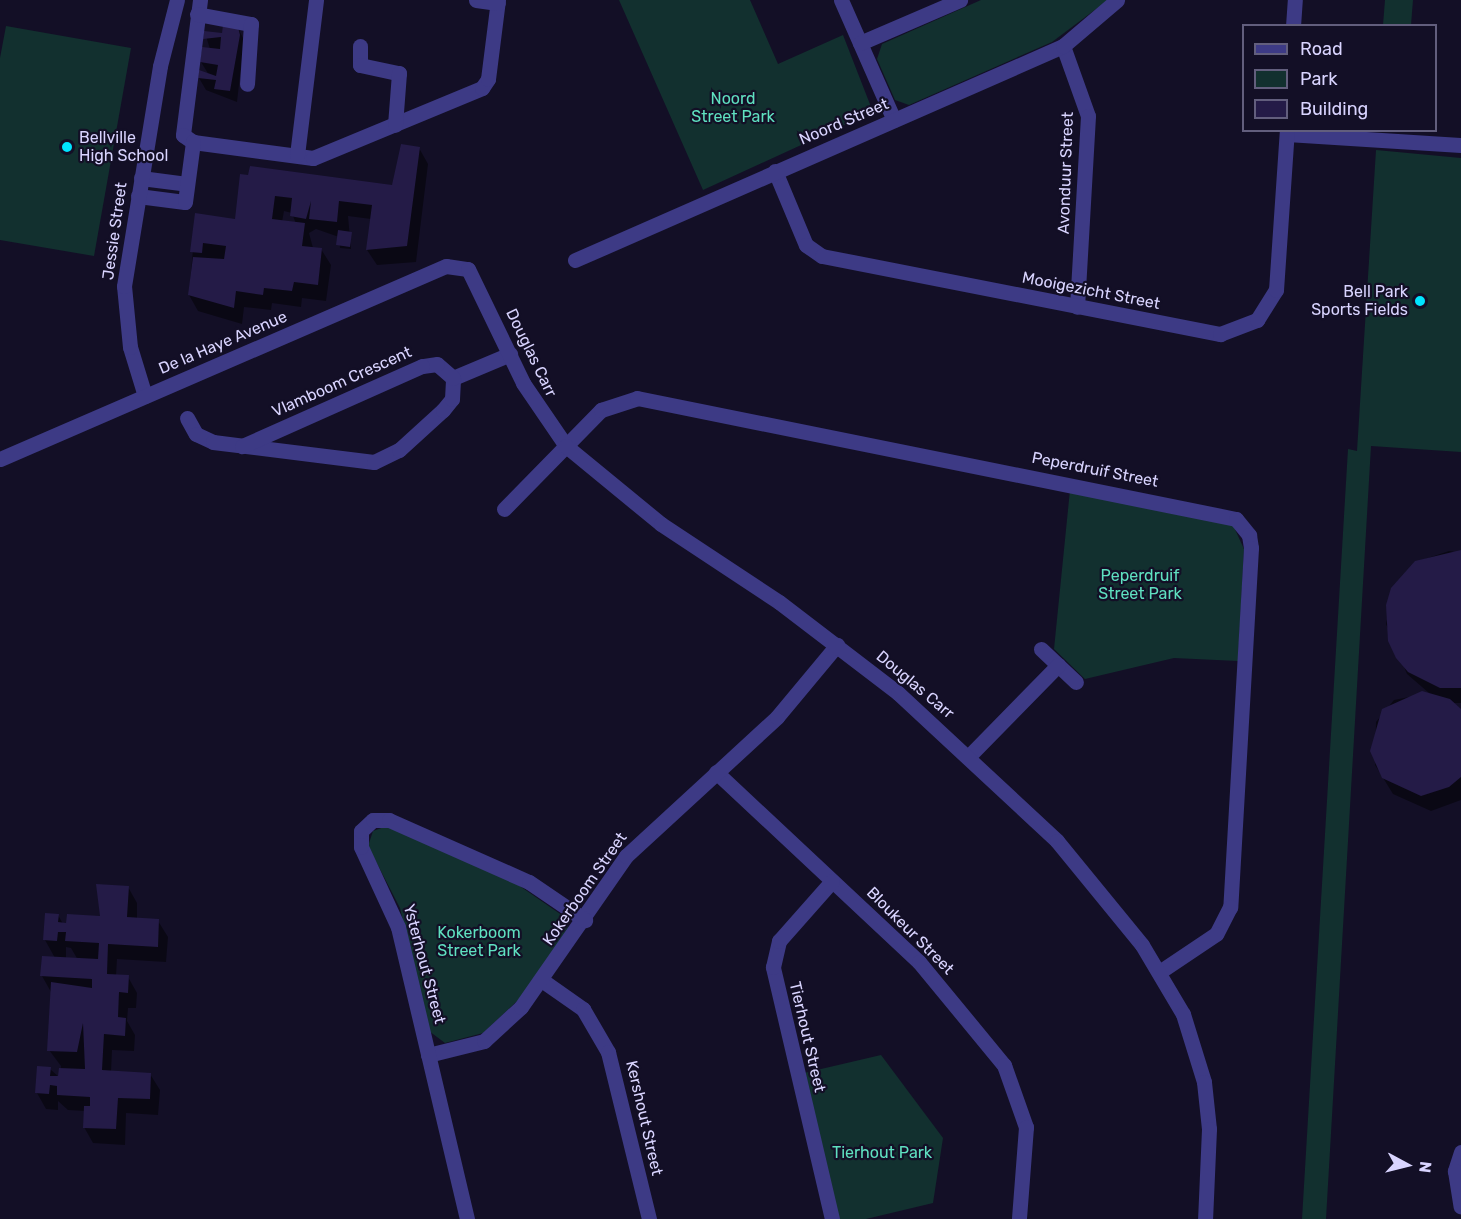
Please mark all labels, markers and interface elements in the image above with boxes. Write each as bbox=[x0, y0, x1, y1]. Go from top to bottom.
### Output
legend bbox=[1242, 24, 1437, 132]
text: Road bbox=[1300, 38, 1343, 60]
text: Park bbox=[1300, 68, 1337, 90]
park label: Noord Street Park bbox=[691, 89, 775, 127]
street label: Noord Street bbox=[796, 95, 892, 149]
text: Building bbox=[1300, 98, 1368, 120]
street label: Avonduur Street bbox=[1054, 111, 1078, 235]
place label: Bellville High School bbox=[79, 128, 168, 166]
marker: Bellville High School bbox=[60, 140, 74, 154]
street label: Jessie Street bbox=[99, 181, 131, 281]
street label: Mooigezicht Street bbox=[1020, 268, 1162, 314]
place label: Bell Park Sports Fields bbox=[1311, 282, 1408, 320]
marker: Bell Park Sports Fields bbox=[1413, 294, 1427, 308]
street label: Douglas Carr bbox=[501, 306, 561, 400]
street label: De la Haye Avenue bbox=[156, 307, 290, 379]
street label: Vlamboom Crescent bbox=[269, 343, 415, 421]
street label: Peperdruif Street bbox=[1030, 448, 1160, 492]
park label: Peperdruif Street Park bbox=[1098, 566, 1182, 604]
street label: Douglas Carr bbox=[872, 647, 958, 723]
street label: Kokerboom Street bbox=[539, 829, 631, 949]
street label: Bloukeur Street bbox=[862, 883, 958, 979]
street label: Ysterhout Street bbox=[399, 902, 449, 1026]
park label: Kokerboom Street Park bbox=[437, 923, 521, 961]
street label: Tierhout Street bbox=[785, 980, 829, 1094]
street label: Kershout Street bbox=[621, 1059, 667, 1177]
north arrow bbox=[1377, 1135, 1437, 1195]
park label: Tierhout Park bbox=[832, 1143, 932, 1163]
text: N bbox=[1415, 1160, 1435, 1174]

